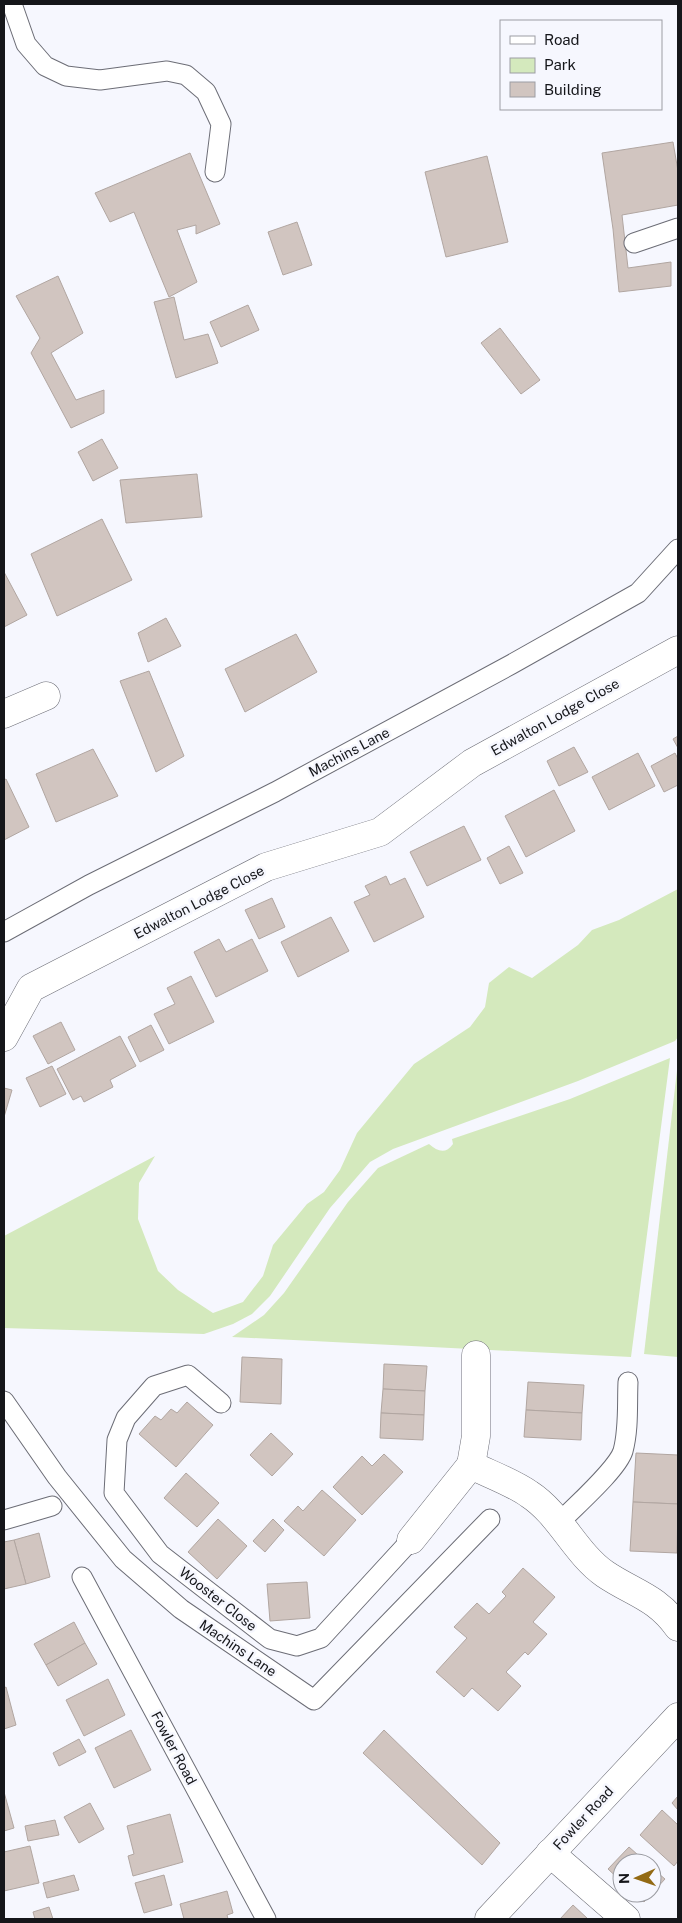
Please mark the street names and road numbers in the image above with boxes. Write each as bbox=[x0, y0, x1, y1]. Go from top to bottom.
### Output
street label: Edwalton Lodge Close bbox=[488, 675, 622, 759]
street label: Machins Lane bbox=[306, 724, 392, 780]
street label: Edwalton Lodge Close bbox=[131, 862, 267, 942]
street label: Wooster Close bbox=[176, 1564, 260, 1634]
street label: Machins Lane bbox=[197, 1616, 280, 1680]
street label: Fowler Road bbox=[148, 1709, 200, 1787]
street label: Fowler Road bbox=[550, 1783, 616, 1853]

